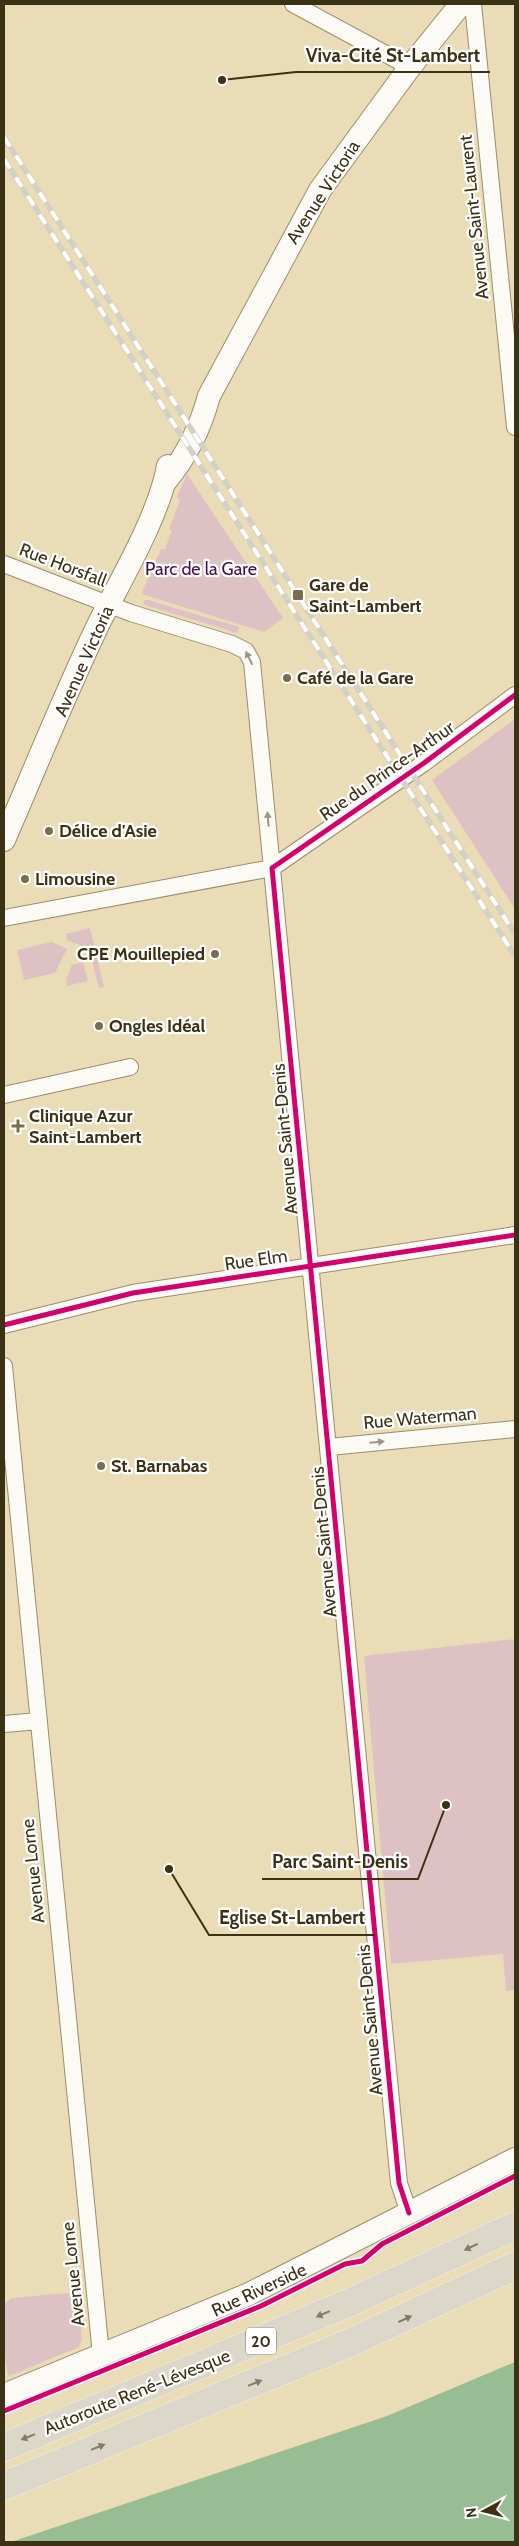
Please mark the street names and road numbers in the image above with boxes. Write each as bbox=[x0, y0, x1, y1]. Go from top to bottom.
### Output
street label: Avenue Saint-Laurent bbox=[454, 134, 494, 300]
street label: Avenue Victoria bbox=[281, 136, 365, 248]
street label: Rue Horsfall bbox=[16, 538, 111, 592]
street label: Avenue Victoria bbox=[50, 602, 118, 720]
street label: Rue du Prince-Arthur bbox=[316, 716, 459, 826]
street label: Avenue Saint-Denis bbox=[267, 1063, 303, 1215]
street label: Rue Elm bbox=[223, 1245, 289, 1275]
street label: Rue Waterman bbox=[363, 1402, 477, 1434]
street label: Avenue Saint-Denis bbox=[306, 1466, 342, 1618]
street label: Avenue Lorne bbox=[17, 1818, 49, 1924]
street label: Avenue Saint-Denis bbox=[352, 1944, 388, 2096]
street label: Avenue Lorne bbox=[57, 2221, 89, 2327]
street label: Rue Riverside bbox=[208, 2258, 310, 2322]
road number: 20 bbox=[246, 2328, 276, 2354]
street label: Autoroute René-Lévesque bbox=[41, 2345, 233, 2439]

